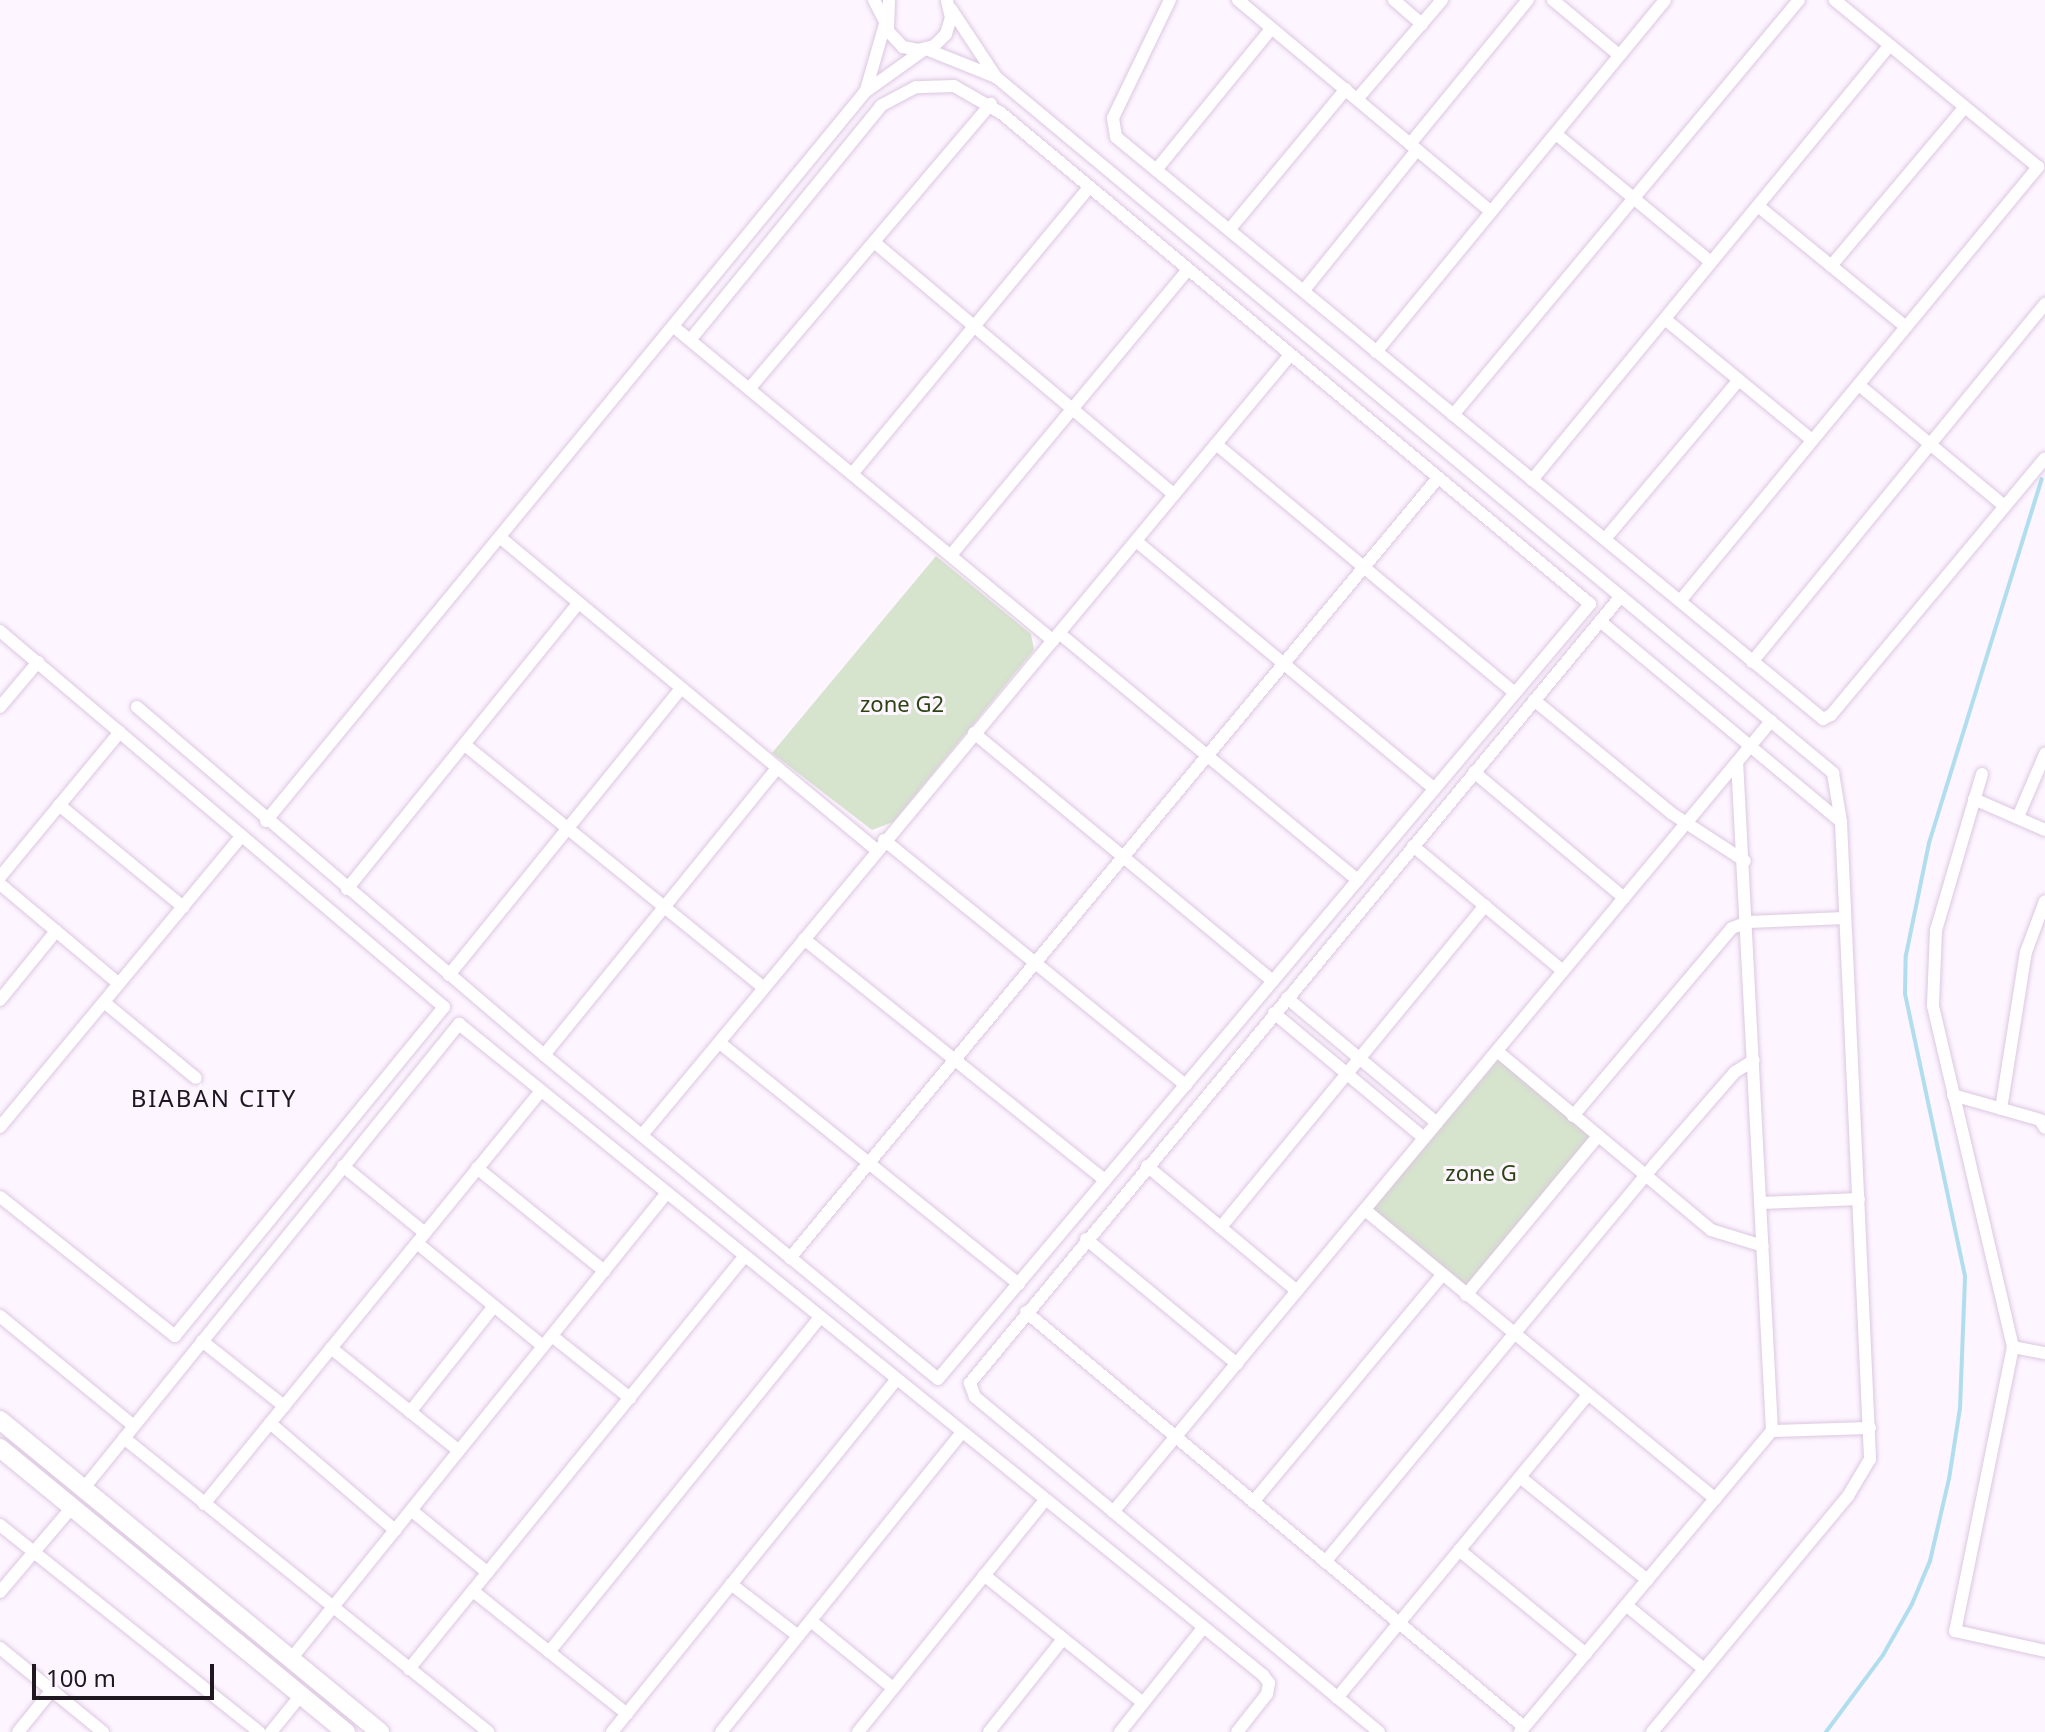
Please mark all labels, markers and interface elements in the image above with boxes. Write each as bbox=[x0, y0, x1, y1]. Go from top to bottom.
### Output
park label: zone G2 bbox=[860, 691, 944, 717]
district label: BIABAN CITY bbox=[131, 1084, 297, 1112]
park label: zone G bbox=[1445, 1160, 1517, 1186]
scale bar bbox=[36, 1648, 218, 1698]
text: 100 m bbox=[46, 1661, 116, 1694]

